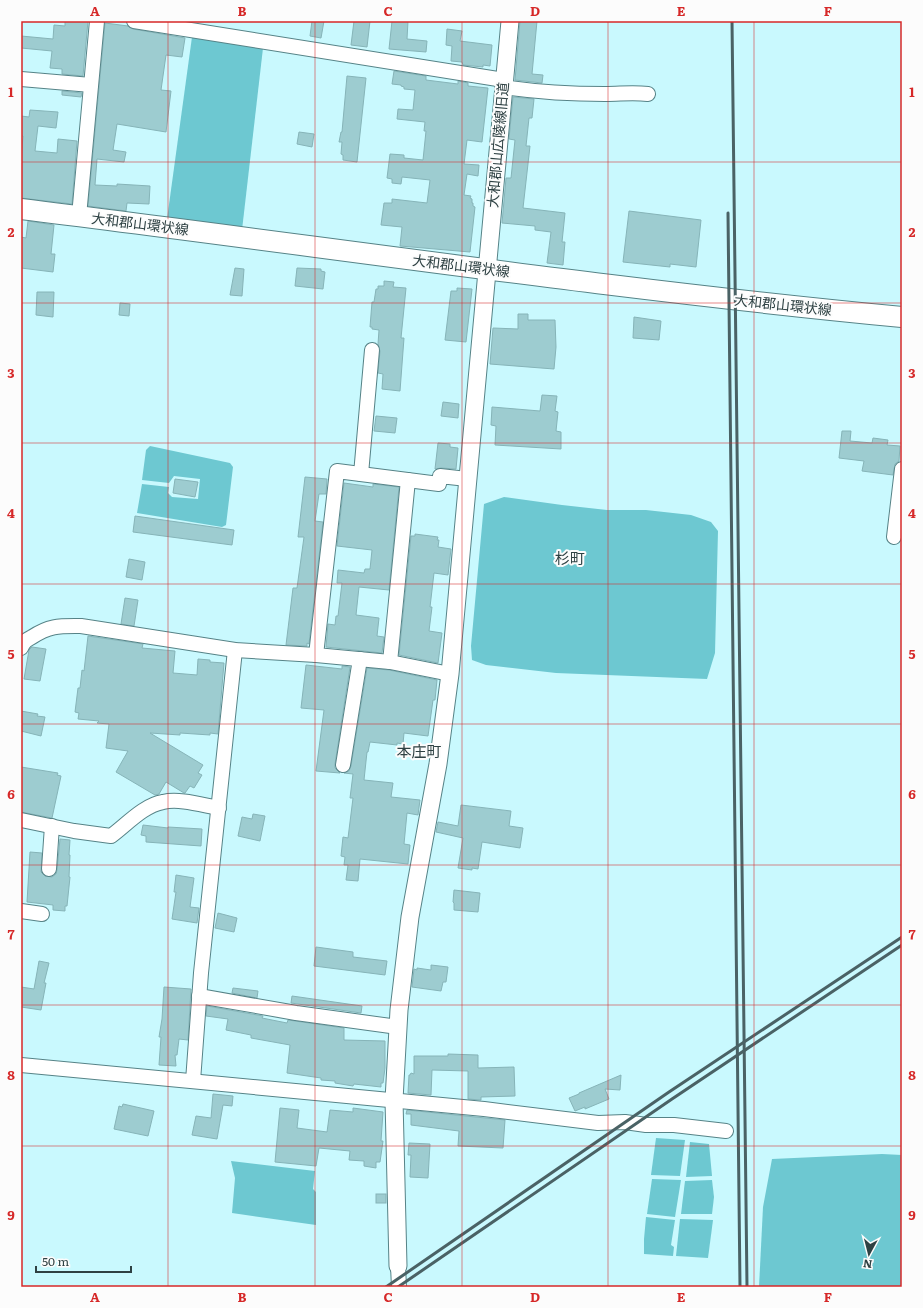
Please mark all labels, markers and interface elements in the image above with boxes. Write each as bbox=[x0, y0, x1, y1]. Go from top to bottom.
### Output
text: A bbox=[90, 1, 100, 20]
text: B bbox=[238, 1, 247, 20]
text: C bbox=[383, 1, 393, 20]
text: D bbox=[530, 1, 540, 20]
text: E bbox=[677, 1, 686, 20]
text: F bbox=[824, 1, 832, 20]
street label: 大和郡山広陵線旧道 bbox=[482, 81, 512, 209]
text: 1 bbox=[8, 82, 14, 101]
text: 1 bbox=[909, 82, 915, 101]
street label: 大和郡山環状線 bbox=[90, 207, 190, 239]
text: 2 bbox=[8, 222, 15, 241]
text: 2 bbox=[909, 222, 916, 241]
street label: 大和郡山環状線 bbox=[411, 249, 511, 281]
street label: 大和郡山環状線 bbox=[733, 289, 833, 319]
text: 3 bbox=[7, 363, 15, 382]
text: 3 bbox=[908, 363, 916, 382]
text: 4 bbox=[7, 503, 15, 522]
text: 4 bbox=[908, 503, 916, 522]
district label: 杉町 bbox=[555, 546, 585, 569]
text: 5 bbox=[7, 644, 15, 663]
text: 5 bbox=[908, 644, 916, 663]
district label: 本庄町 bbox=[396, 739, 442, 762]
text: 6 bbox=[7, 784, 15, 803]
text: 6 bbox=[908, 784, 916, 803]
text: 7 bbox=[7, 924, 15, 943]
text: 7 bbox=[908, 924, 916, 943]
text: 8 bbox=[7, 1065, 15, 1084]
text: 8 bbox=[908, 1065, 916, 1084]
text: 9 bbox=[7, 1205, 15, 1224]
text: 9 bbox=[908, 1205, 916, 1224]
north arrow bbox=[849, 1234, 889, 1274]
scale bar bbox=[36, 1248, 131, 1274]
text: 50 m bbox=[42, 1252, 69, 1270]
text: N bbox=[862, 1256, 873, 1273]
text: A bbox=[90, 1287, 100, 1306]
text: B bbox=[238, 1287, 247, 1306]
text: C bbox=[383, 1287, 393, 1306]
text: D bbox=[530, 1287, 540, 1306]
text: E bbox=[677, 1287, 686, 1306]
text: F bbox=[824, 1287, 832, 1306]

